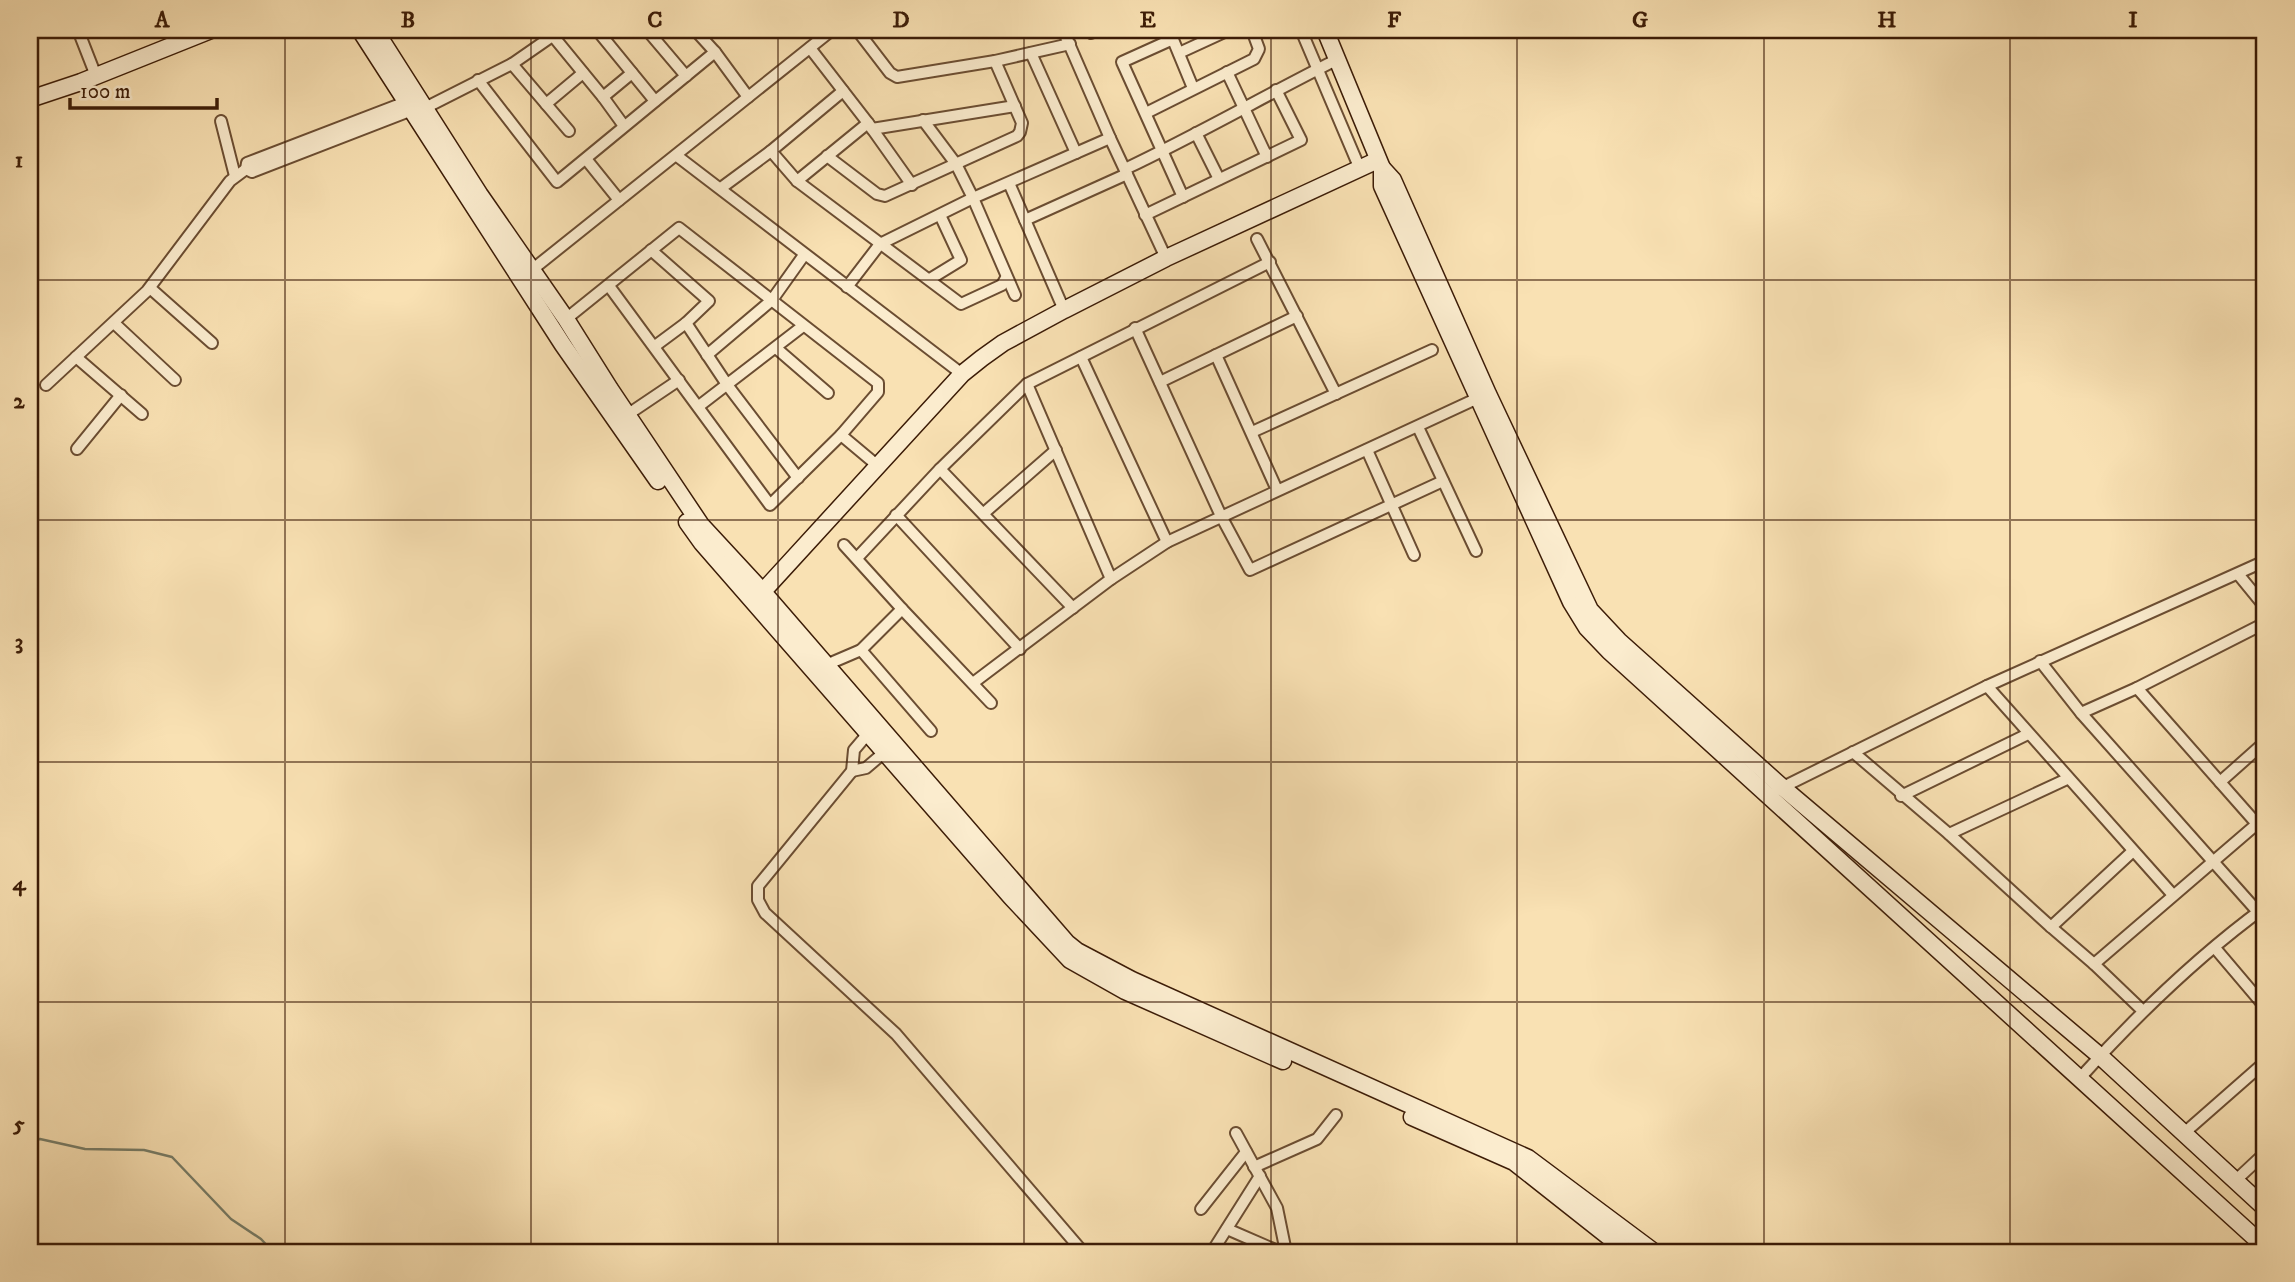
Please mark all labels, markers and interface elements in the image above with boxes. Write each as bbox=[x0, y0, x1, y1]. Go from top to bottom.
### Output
text: A bbox=[154, 6, 171, 35]
text: B bbox=[401, 6, 415, 35]
text: C bbox=[647, 6, 663, 35]
text: D bbox=[892, 6, 910, 35]
text: E bbox=[1140, 6, 1156, 35]
text: F bbox=[1387, 6, 1402, 35]
text: G bbox=[1632, 6, 1648, 35]
text: H bbox=[1877, 6, 1897, 35]
text: I bbox=[2128, 6, 2138, 35]
scale bar bbox=[70, 66, 217, 110]
text: 100 m bbox=[80, 79, 131, 105]
text: 1 bbox=[15, 146, 23, 175]
text: 2 bbox=[13, 387, 25, 416]
text: 3 bbox=[15, 628, 23, 657]
text: 4 bbox=[12, 869, 27, 898]
text: 5 bbox=[12, 1110, 25, 1139]

